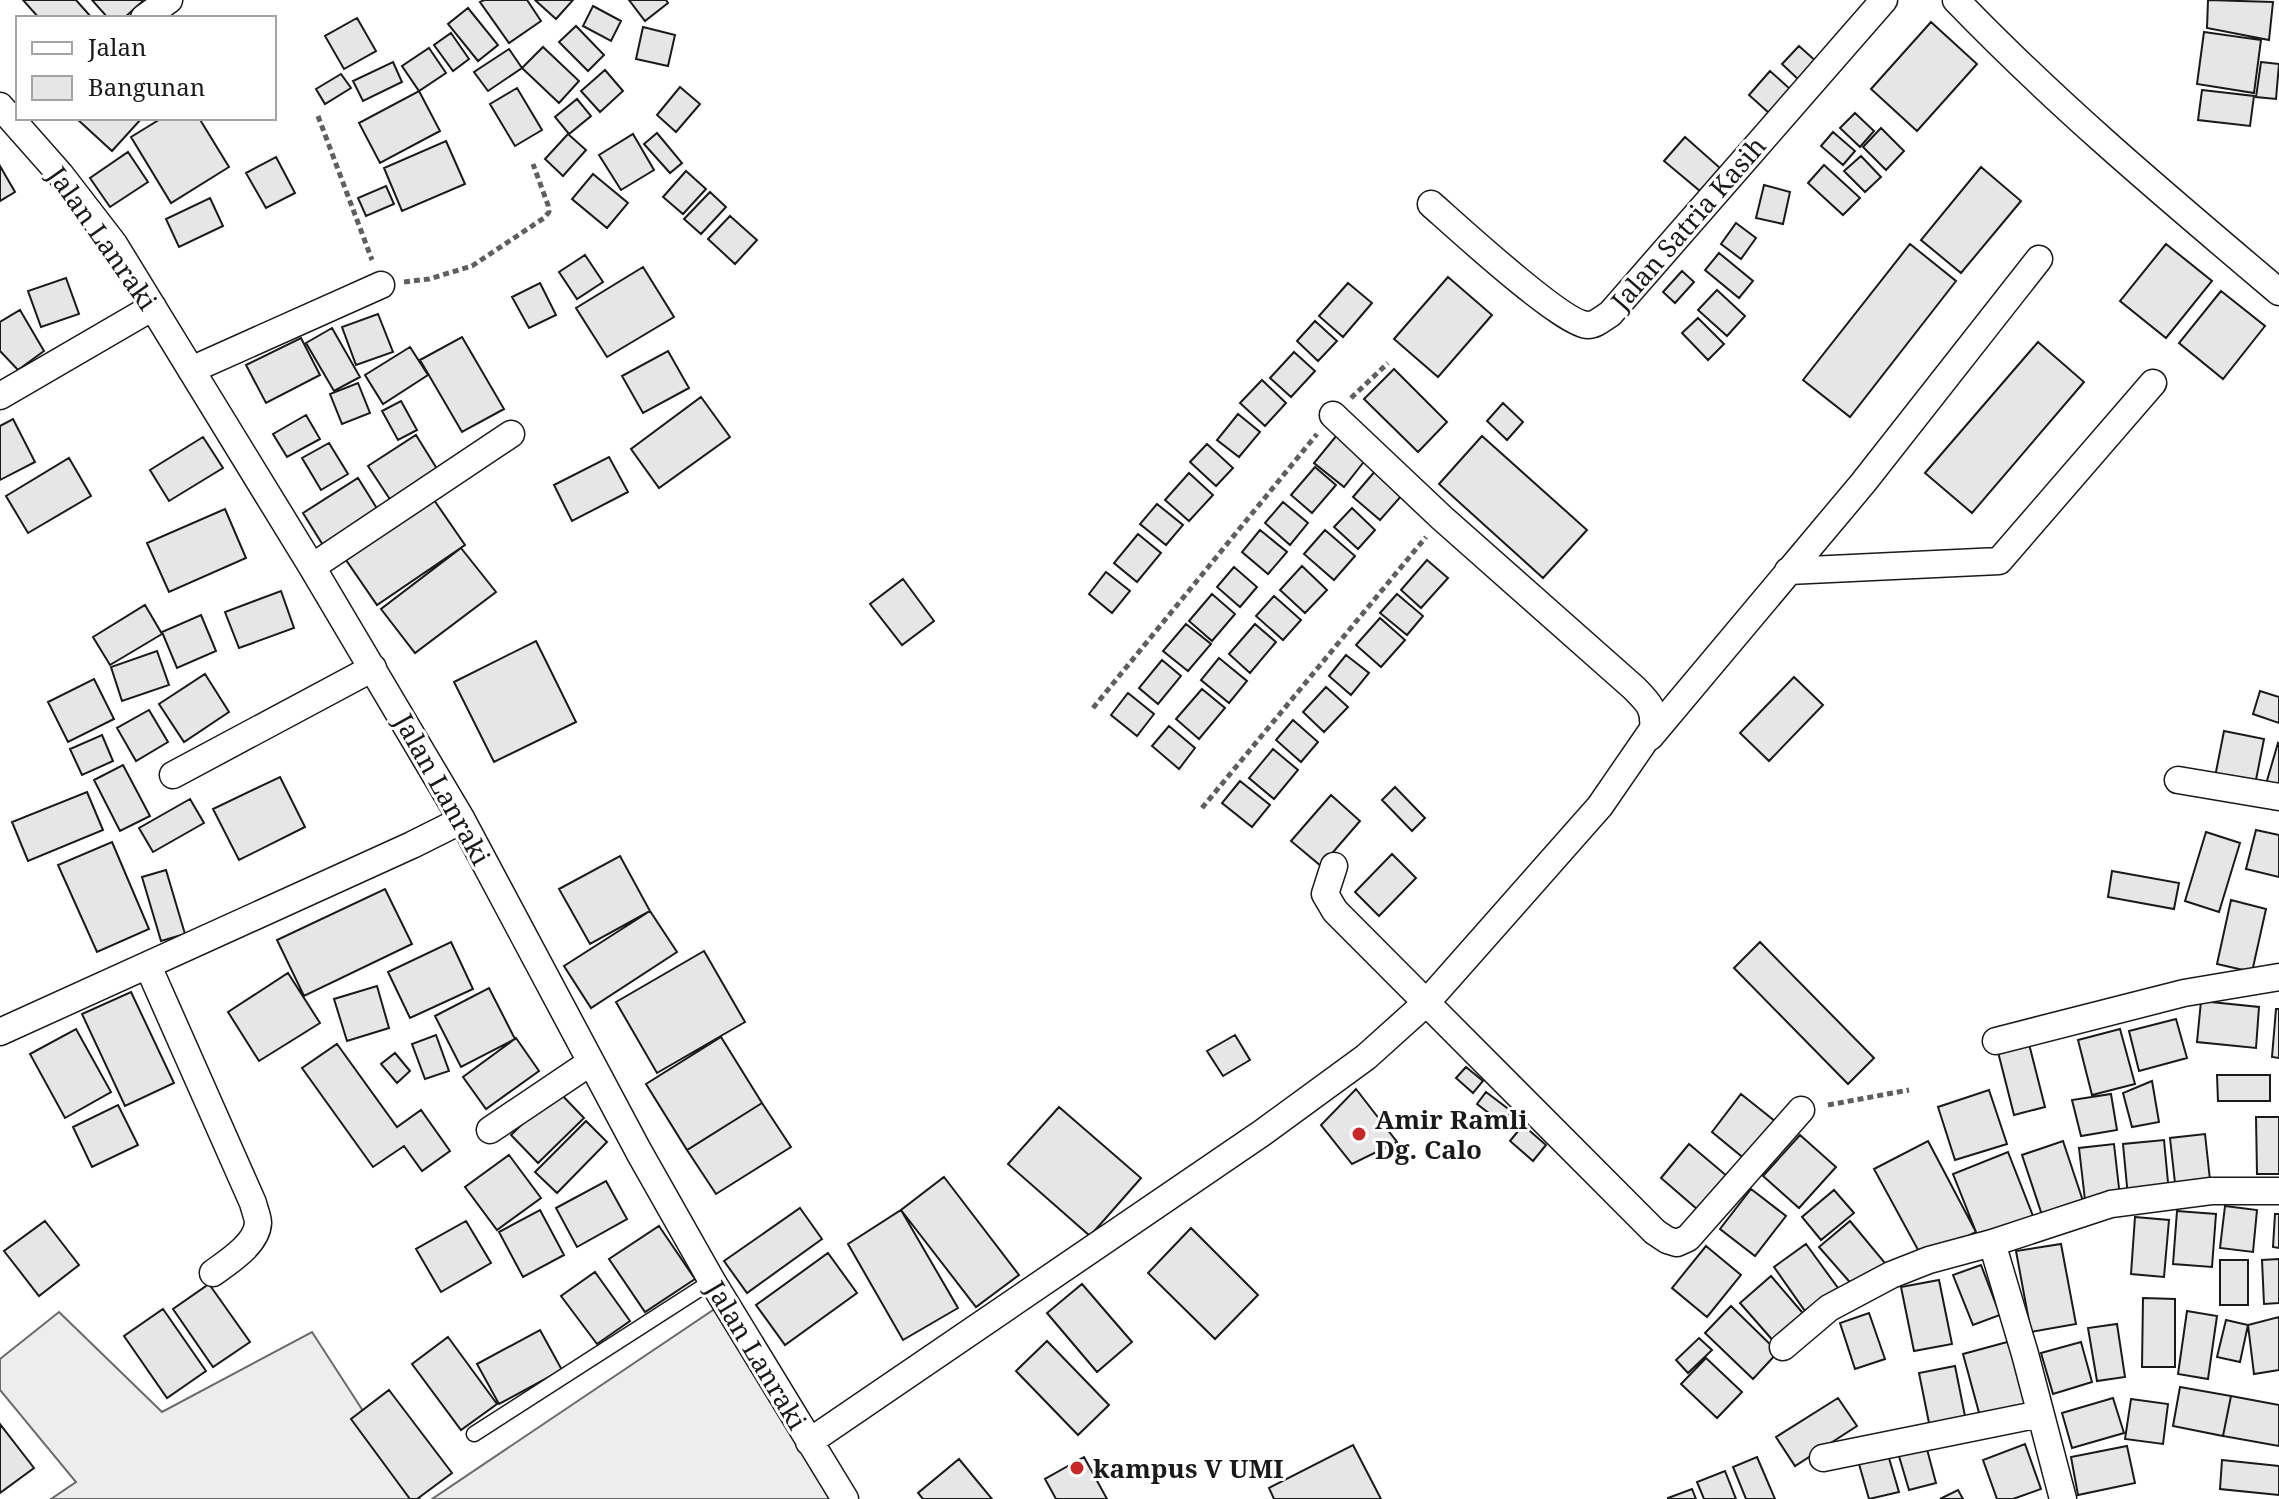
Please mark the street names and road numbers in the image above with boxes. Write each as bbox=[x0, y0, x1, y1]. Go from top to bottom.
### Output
street label: Jalan Satria Kasih bbox=[1602, 128, 1774, 318]
street label: Jalan Lanraki bbox=[40, 158, 166, 317]
street label: Jalan Lanraki bbox=[386, 706, 499, 871]
street label: Jalan Lanraki bbox=[698, 1273, 816, 1436]

